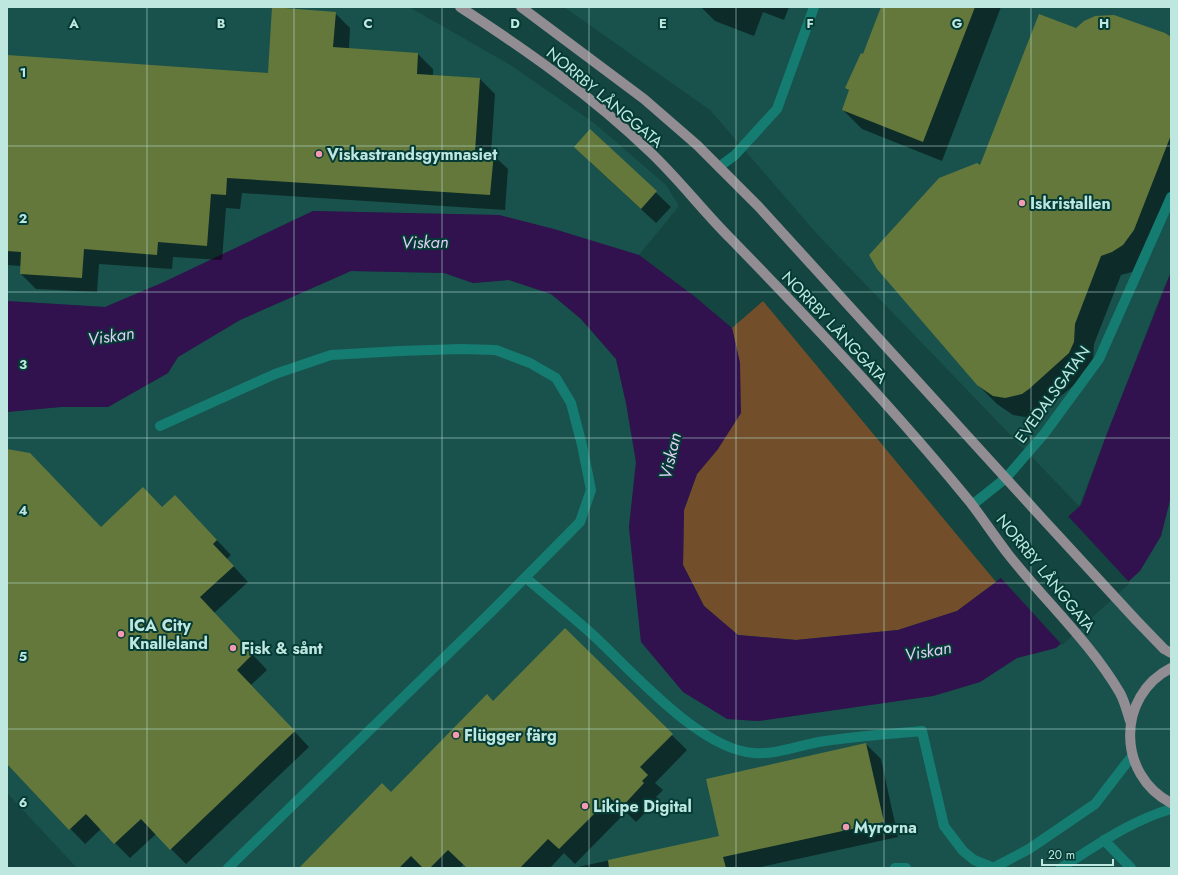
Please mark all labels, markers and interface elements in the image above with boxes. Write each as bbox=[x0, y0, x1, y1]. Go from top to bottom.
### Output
text: A bbox=[68, 14, 79, 33]
text: B bbox=[217, 14, 226, 33]
text: C bbox=[363, 14, 373, 33]
text: D bbox=[510, 14, 520, 33]
text: E bbox=[659, 14, 667, 33]
text: F bbox=[806, 14, 814, 33]
text: G bbox=[952, 14, 963, 33]
text: H bbox=[1099, 14, 1109, 33]
street label: NORRBY LÅNGGATA bbox=[541, 42, 668, 153]
text: 1 bbox=[20, 63, 26, 82]
place label: Viskastrandsgymnasiet bbox=[326, 143, 498, 166]
marker: Viskastrandsgymnasiet bbox=[314, 149, 324, 159]
place label: Iskristallen bbox=[1030, 192, 1111, 215]
marker: Iskristallen bbox=[1017, 198, 1027, 208]
text: 2 bbox=[19, 209, 27, 228]
water label: Viskan bbox=[401, 230, 449, 254]
street label: NORRBY LÅNGGATA bbox=[776, 266, 893, 389]
water label: Viskan bbox=[86, 321, 136, 351]
street label: EVEDALSGATAN bbox=[1009, 341, 1096, 448]
text: 3 bbox=[19, 355, 27, 374]
water label: Viskan bbox=[653, 430, 687, 482]
text: 4 bbox=[18, 501, 28, 520]
street label: NORRBY LÅNGGATA bbox=[991, 509, 1101, 638]
place label: ICA City Knalleland bbox=[129, 614, 208, 655]
marker: ICA City Knalleland bbox=[116, 629, 126, 639]
water label: Viskan bbox=[903, 635, 953, 667]
place label: Fisk & sånt bbox=[241, 637, 324, 660]
marker: Fisk & sånt bbox=[228, 643, 238, 653]
text: 5 bbox=[19, 647, 27, 666]
place label: Flügger färg bbox=[464, 724, 557, 747]
marker: Flügger färg bbox=[451, 730, 461, 740]
text: 6 bbox=[19, 793, 28, 812]
place label: Likipe Digital bbox=[593, 795, 692, 818]
marker: Likipe Digital bbox=[580, 801, 590, 811]
place label: Myrorna bbox=[854, 816, 917, 839]
marker: Myrorna bbox=[841, 822, 851, 832]
scale bar bbox=[1042, 841, 1113, 867]
text: 20 m bbox=[1048, 846, 1075, 864]

